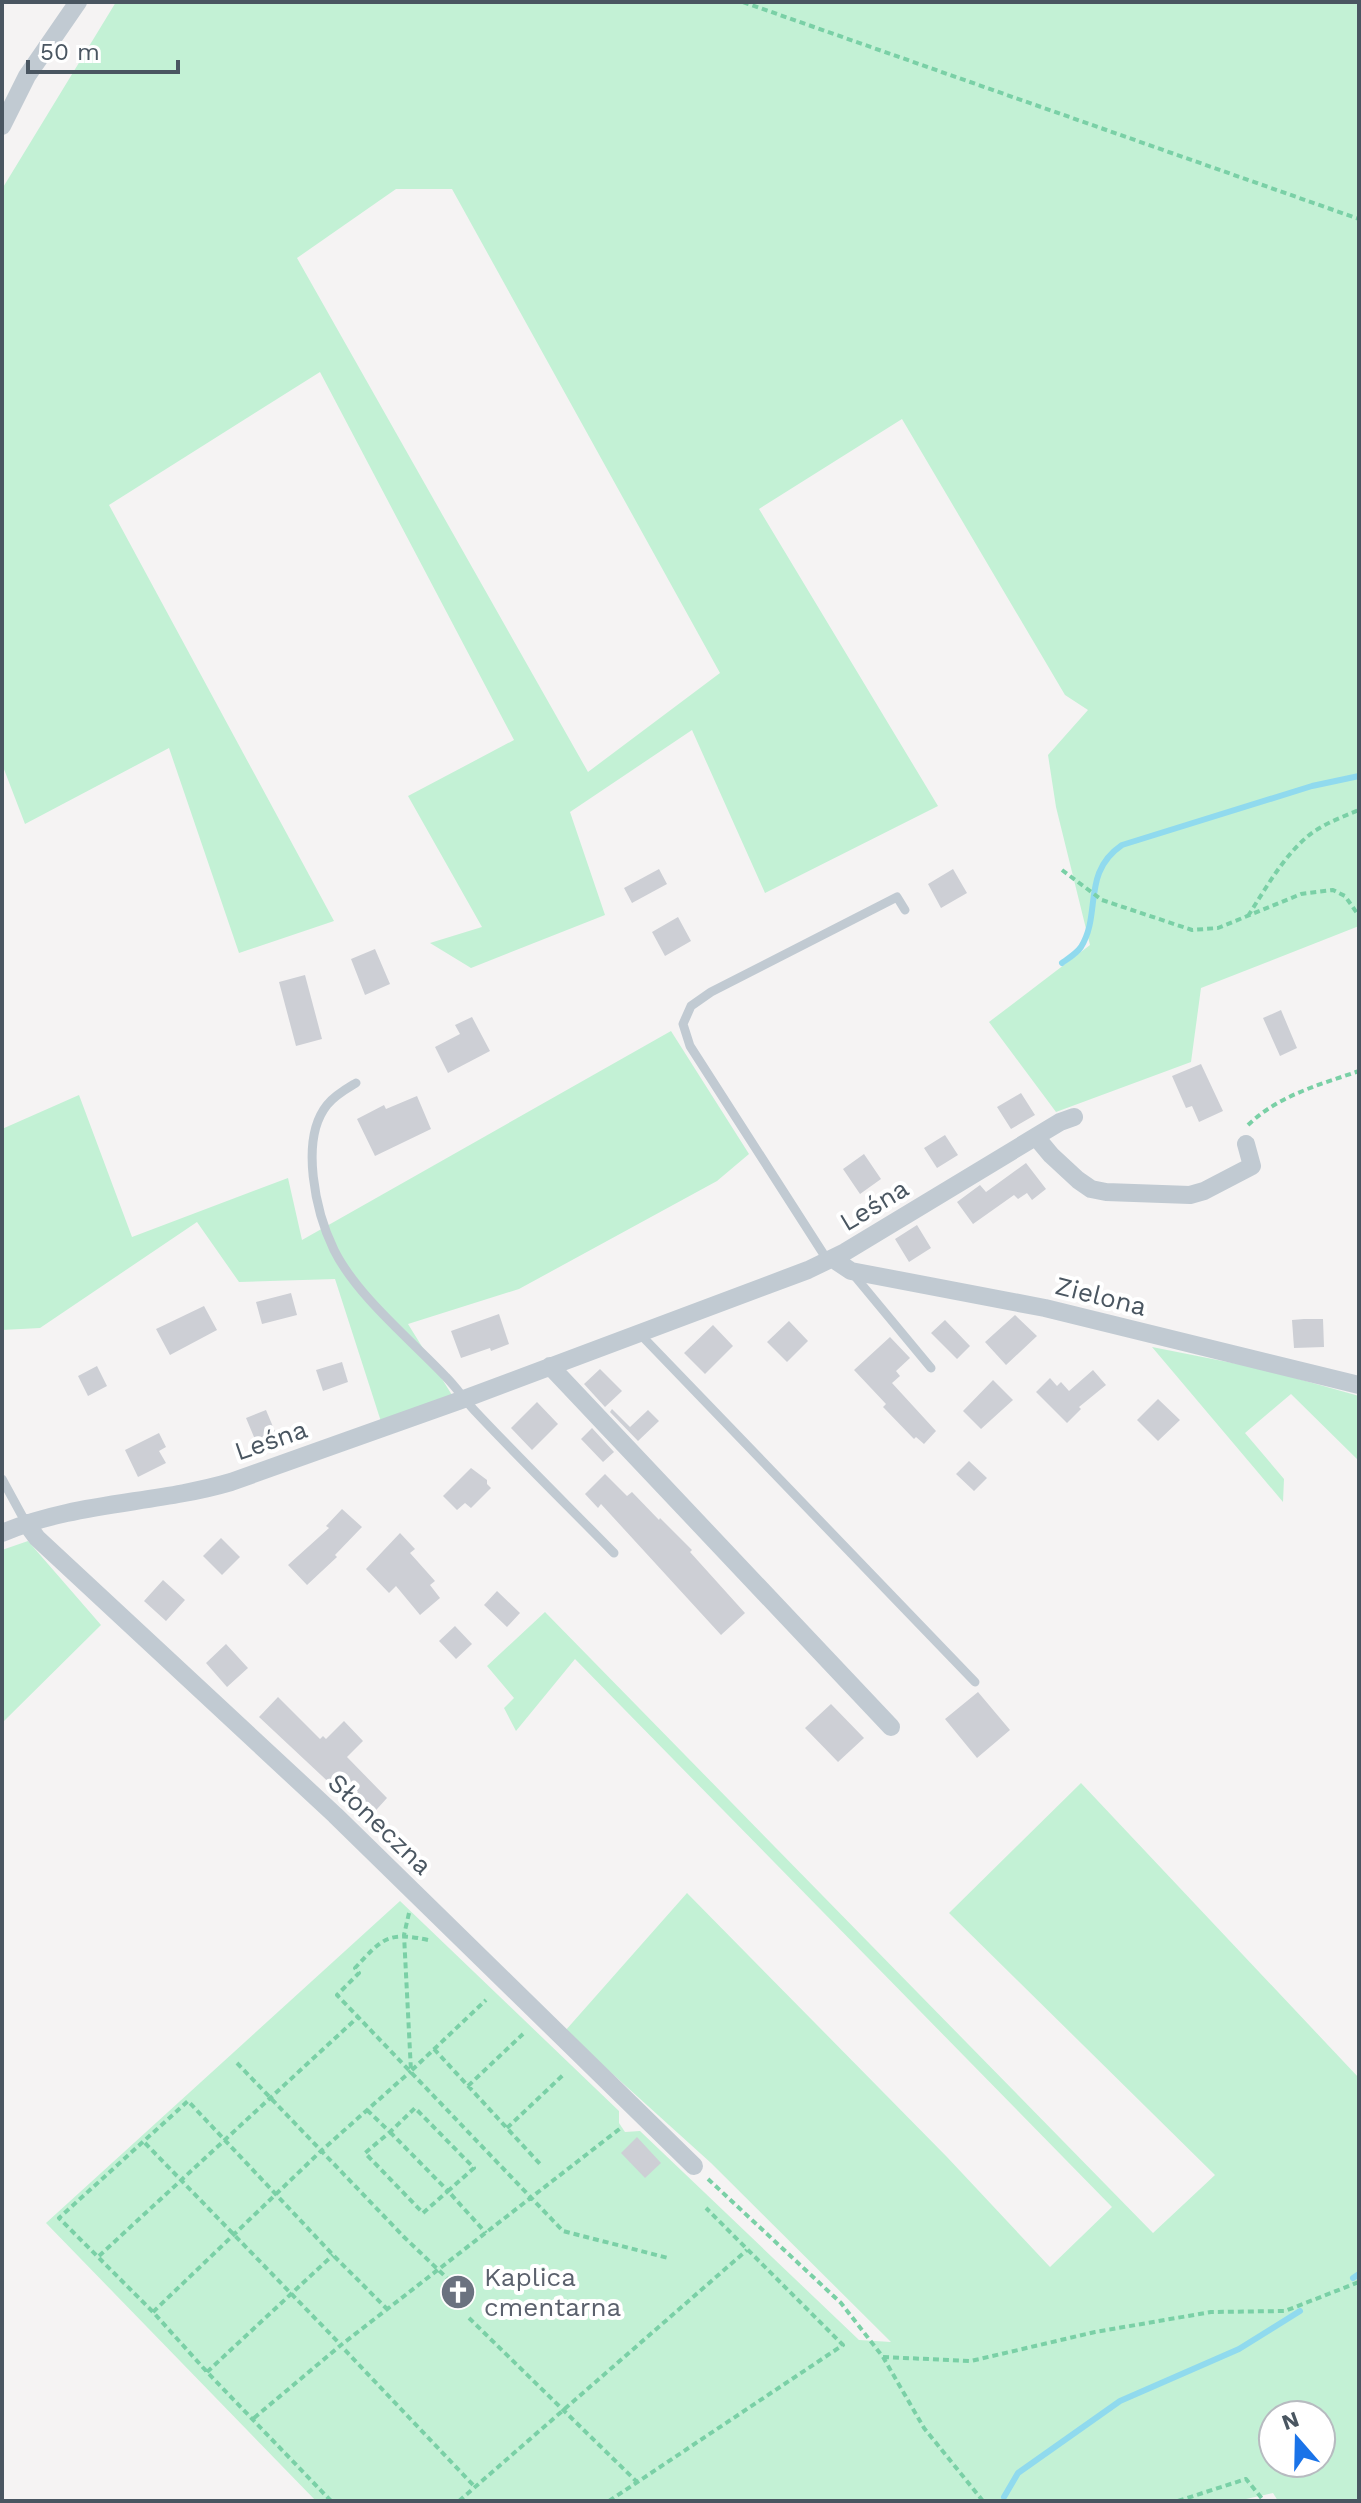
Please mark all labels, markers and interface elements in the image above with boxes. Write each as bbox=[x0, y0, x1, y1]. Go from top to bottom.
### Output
scale bar bbox=[28, 24, 178, 74]
text: 50 m bbox=[40, 38, 100, 66]
street label: Leśna bbox=[834, 1173, 914, 1237]
street label: Zielona bbox=[1052, 1270, 1150, 1322]
street label: Leśna bbox=[231, 1414, 311, 1466]
street label: Słoneczna bbox=[322, 1767, 438, 1881]
place label: Kaplica cmentarna bbox=[484, 2262, 622, 2322]
church icon: Kaplica cmentarna bbox=[439, 2273, 477, 2311]
north arrow bbox=[1257, 2399, 1337, 2479]
text: N bbox=[1278, 2406, 1302, 2435]

